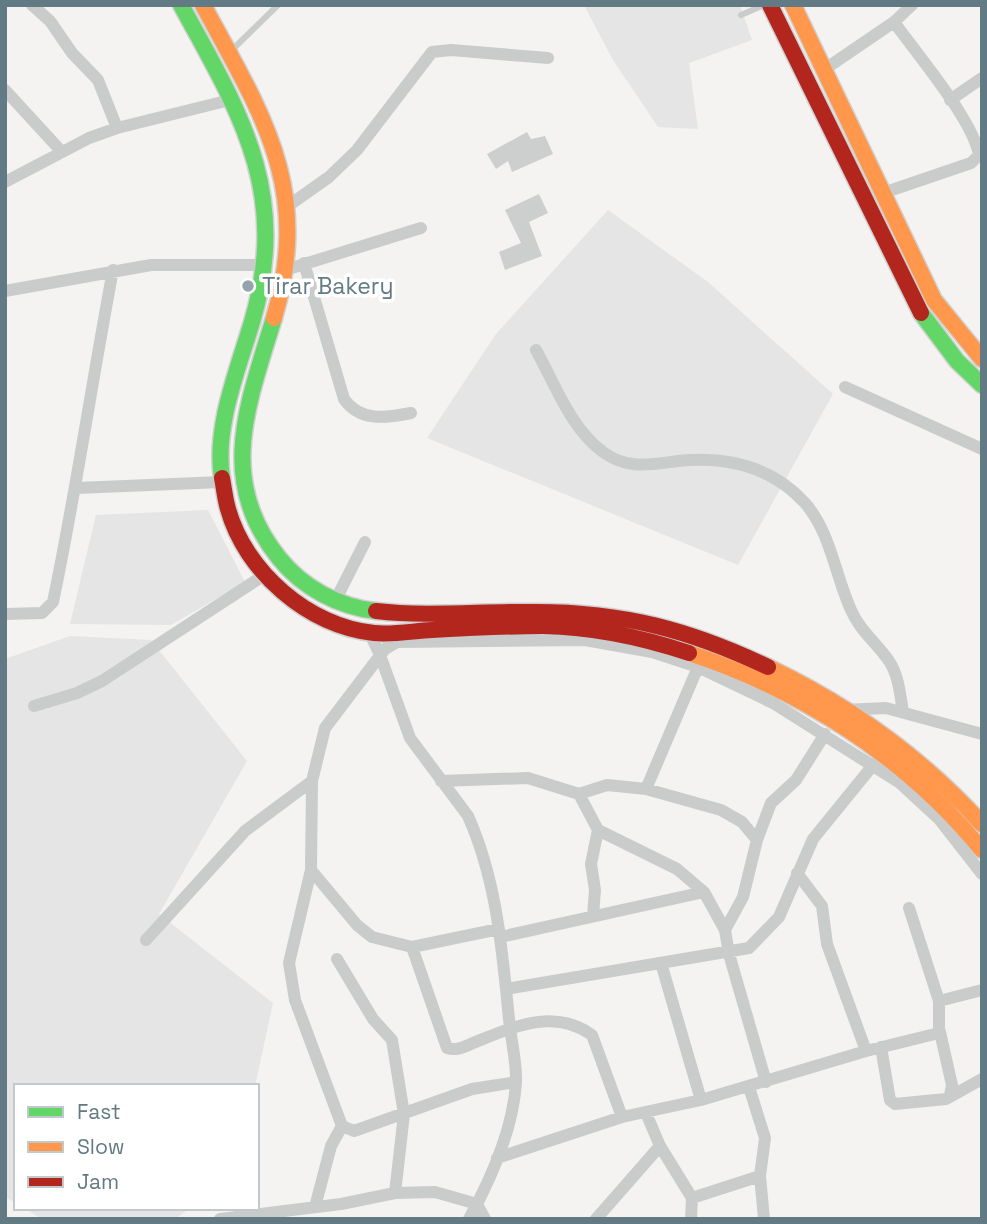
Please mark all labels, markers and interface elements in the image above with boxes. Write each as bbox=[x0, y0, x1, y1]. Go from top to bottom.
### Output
place label: Tirar Bakery bbox=[262, 271, 394, 301]
marker: Tirar Bakery bbox=[240, 278, 256, 294]
legend bbox=[14, 1084, 259, 1210]
text: Fast bbox=[77, 1098, 121, 1125]
text: Slow bbox=[77, 1133, 125, 1160]
text: Jam bbox=[77, 1168, 119, 1195]

